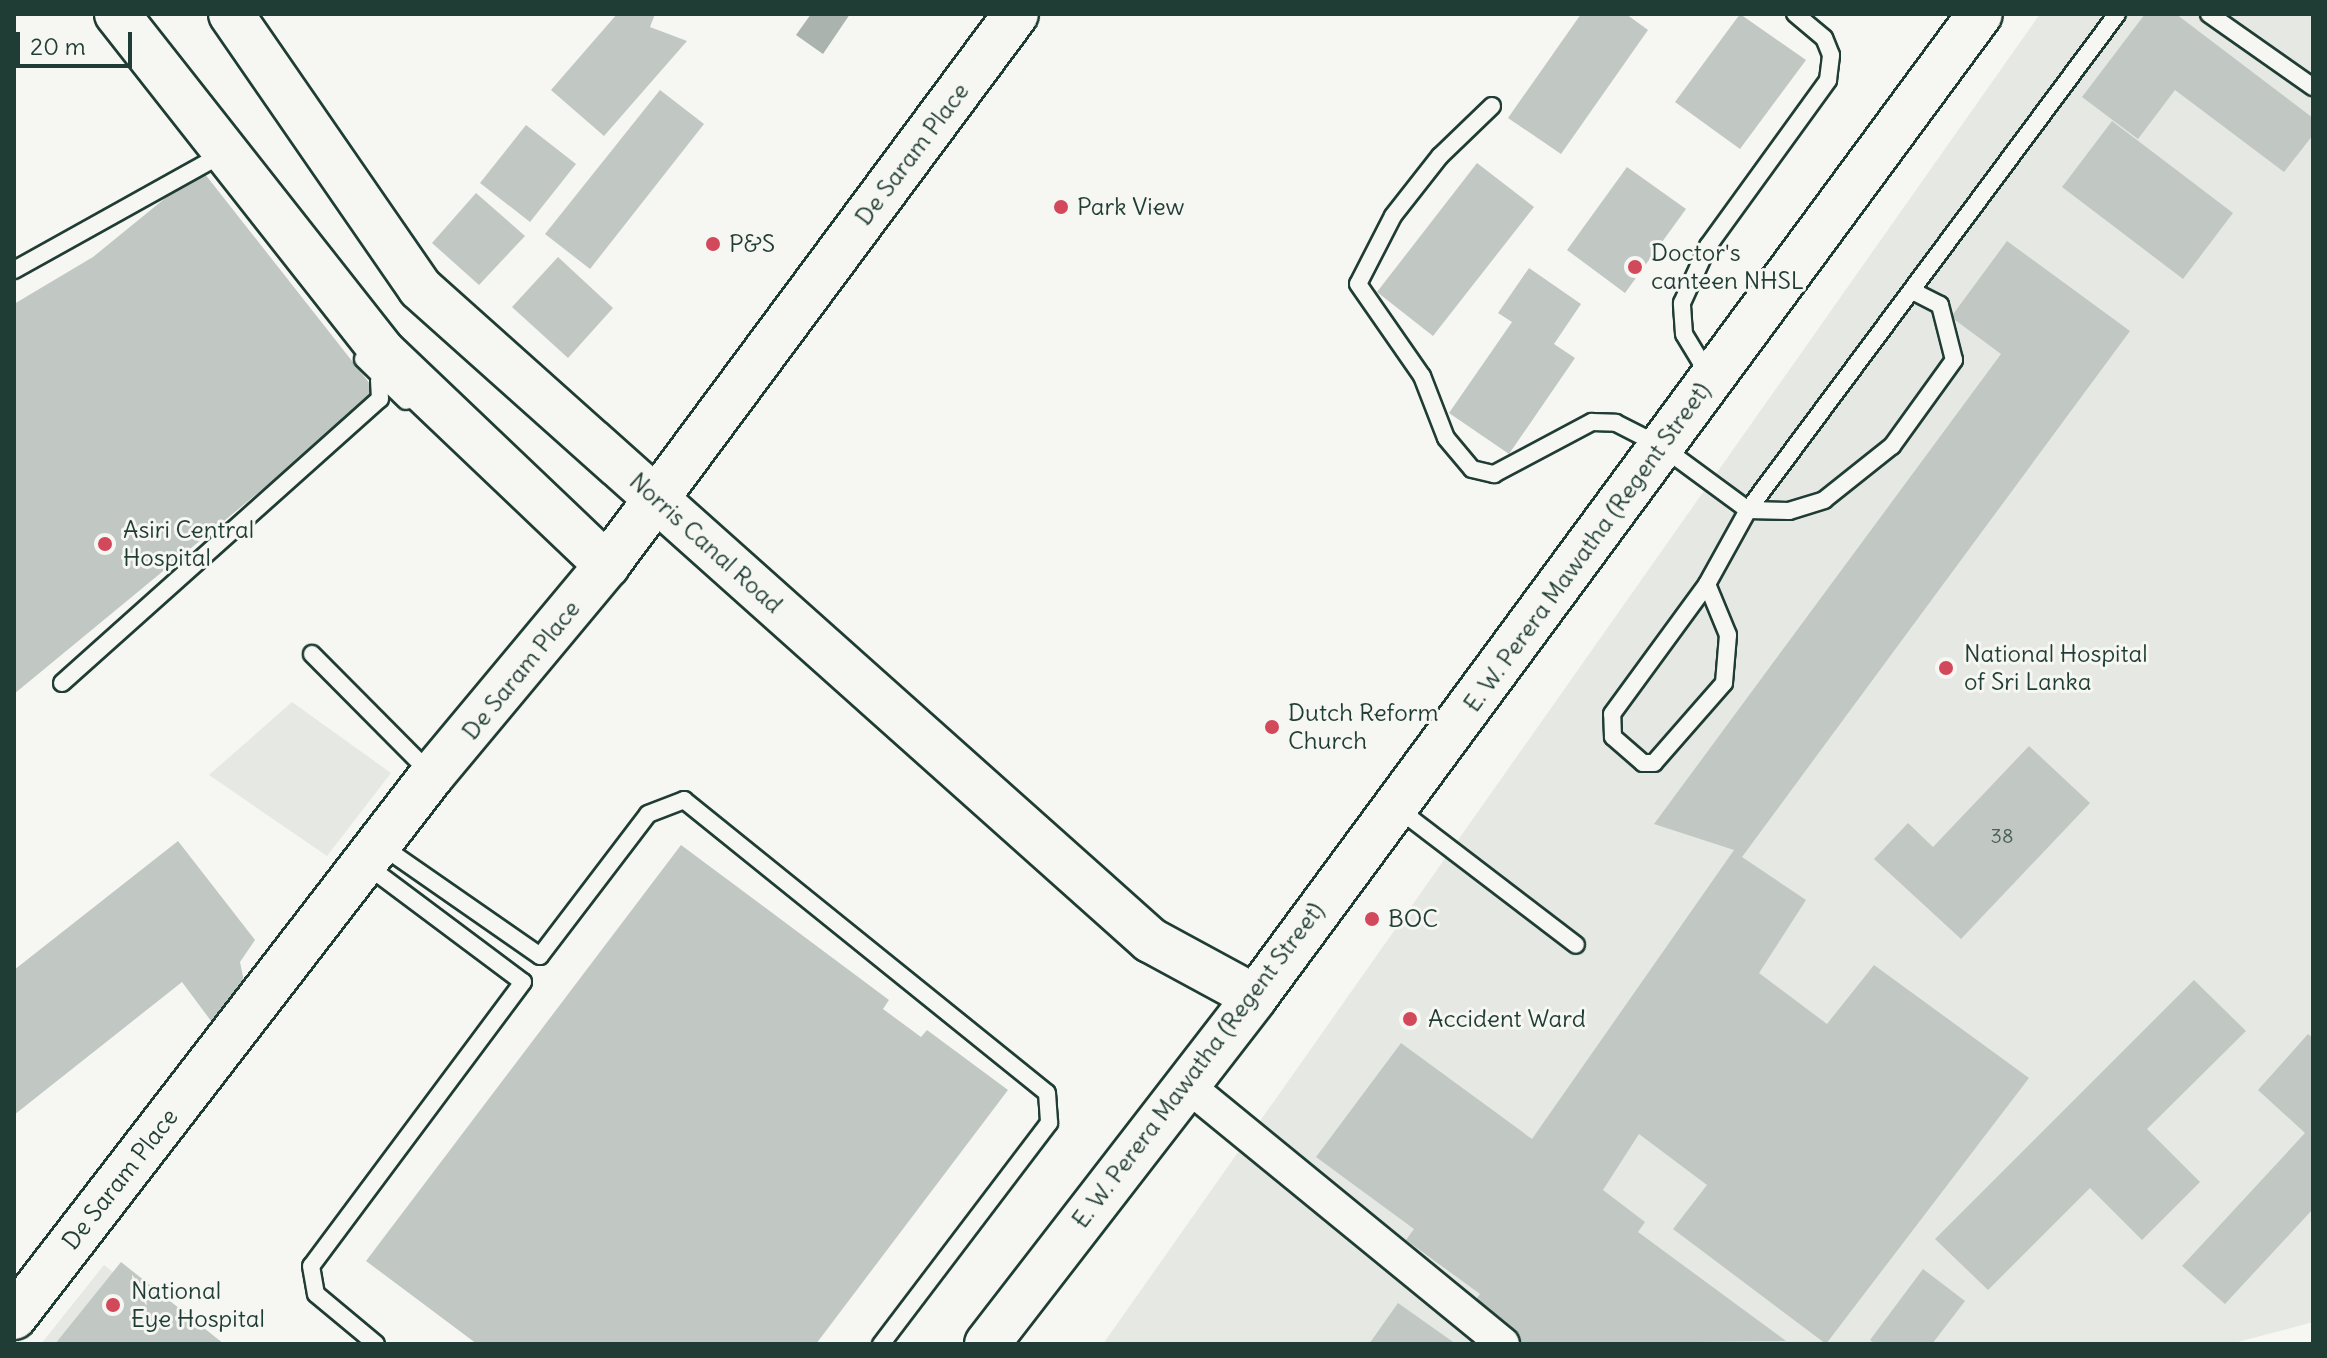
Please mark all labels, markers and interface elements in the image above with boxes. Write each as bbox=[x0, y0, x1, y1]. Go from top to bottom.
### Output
scale bar bbox=[20, 16, 136, 66]
text: 20 m bbox=[30, 31, 86, 61]
street label: De Saram Place bbox=[849, 77, 975, 231]
place label: Park View bbox=[1077, 193, 1184, 221]
marker: Park View bbox=[1052, 198, 1070, 216]
place label: P&S bbox=[729, 230, 775, 258]
marker: P&S bbox=[704, 235, 722, 253]
place label: Doctor's canteen NHSL bbox=[1651, 239, 1804, 295]
marker: Doctor's canteen NHSL bbox=[1626, 258, 1644, 276]
street label: E. W. Perera Mawatha (Regent Street) bbox=[1458, 377, 1716, 717]
street label: Norris Canal Road bbox=[624, 467, 788, 619]
place label: Asiri Central Hospital bbox=[123, 516, 254, 572]
marker: Asiri Central Hospital bbox=[94, 533, 116, 555]
street label: De Saram Place bbox=[456, 595, 586, 745]
place label: National Hospital of Sri Lanka bbox=[1964, 640, 2148, 696]
marker: National Hospital of Sri Lanka bbox=[1935, 657, 1957, 679]
place label: Dutch Reform Church bbox=[1288, 699, 1438, 755]
marker: Dutch Reform Church bbox=[1263, 718, 1281, 736]
house number: 38 bbox=[1991, 823, 2013, 847]
street label: E. W. Perera Mawatha (Regent Street) bbox=[1066, 896, 1330, 1234]
place label: BOC bbox=[1388, 905, 1438, 933]
marker: BOC bbox=[1363, 910, 1381, 928]
place label: Accident Ward bbox=[1428, 1005, 1586, 1033]
marker: Accident Ward bbox=[1399, 1008, 1421, 1030]
street label: De Saram Place bbox=[56, 1103, 184, 1255]
place label: National Eye Hospital bbox=[131, 1277, 265, 1333]
marker: National Eye Hospital bbox=[102, 1294, 124, 1316]

